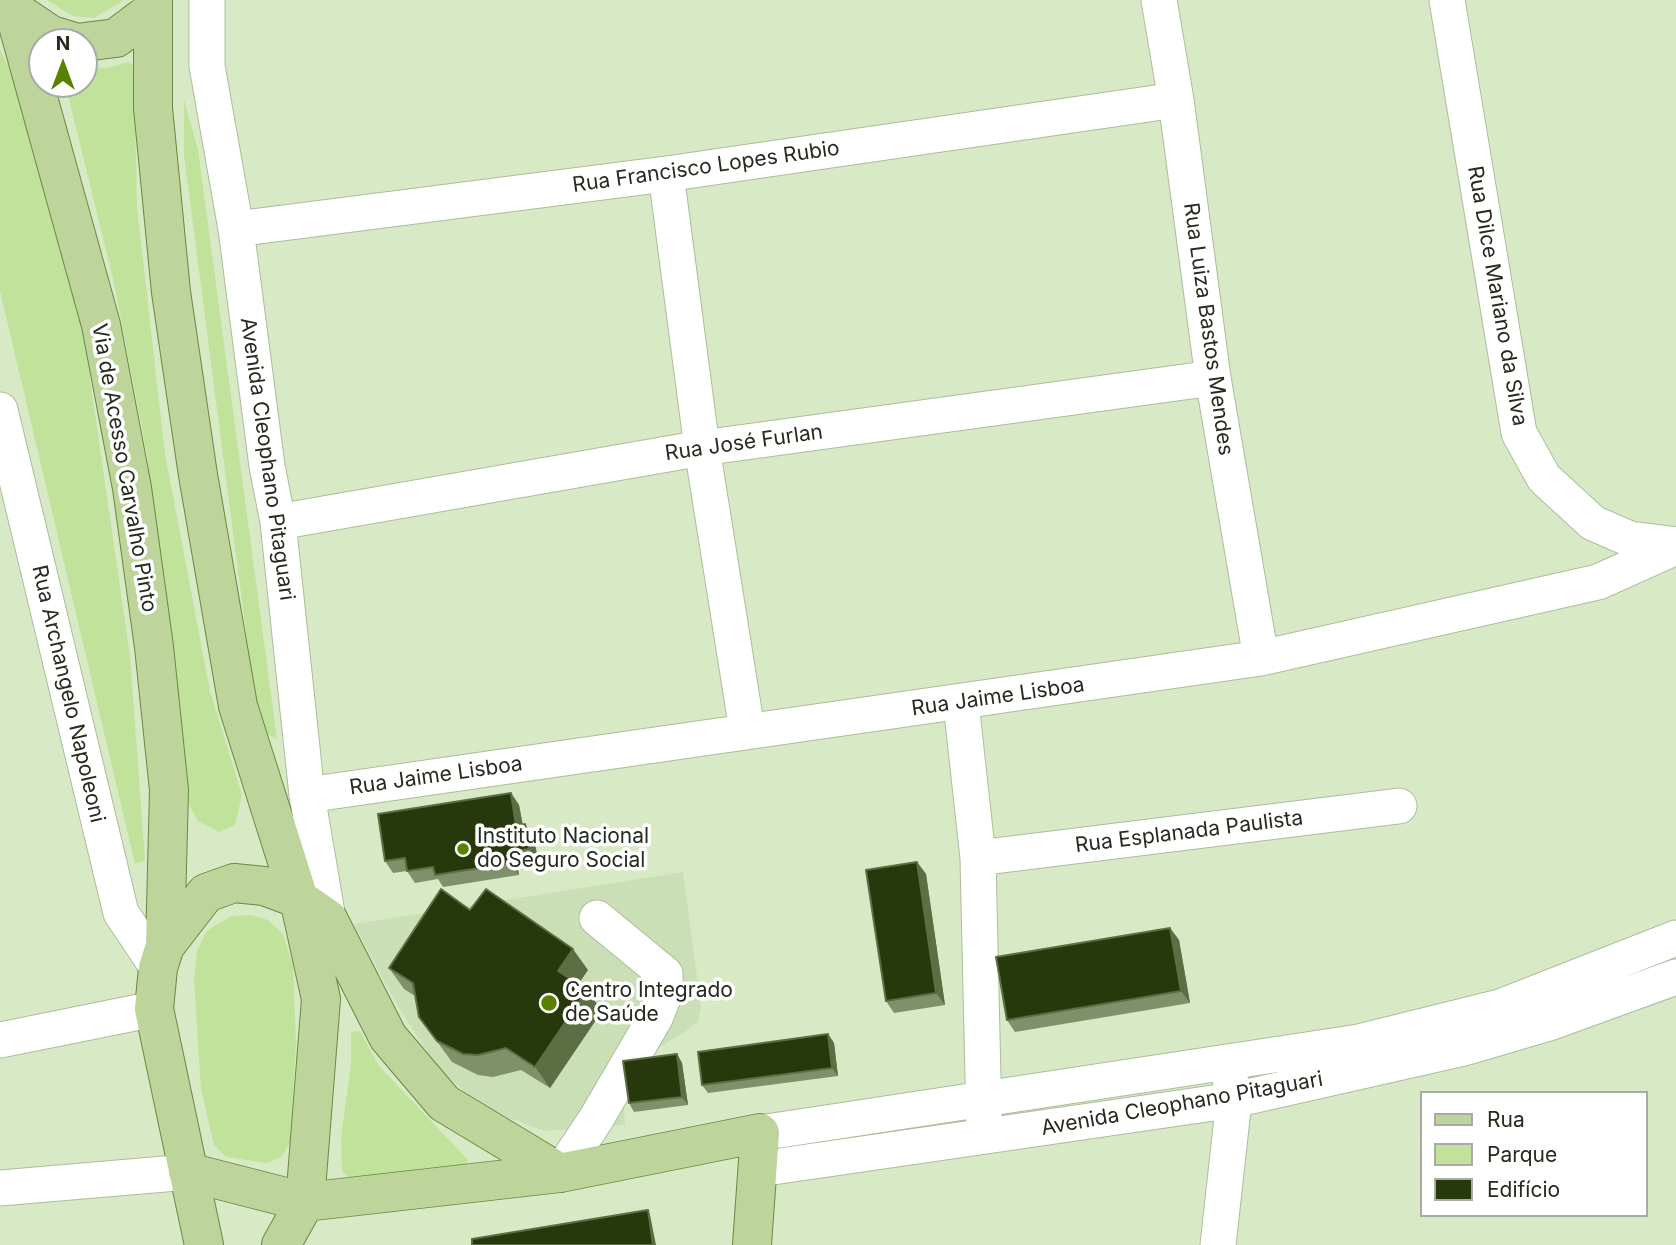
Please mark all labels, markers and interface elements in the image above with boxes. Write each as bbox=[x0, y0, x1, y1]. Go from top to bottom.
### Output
north arrow bbox=[28, 28, 98, 98]
text: N bbox=[56, 32, 70, 55]
street label: Rua Francisco Lopes Rubio bbox=[571, 136, 841, 198]
street label: Rua Dilce Mariano da Silva bbox=[1462, 164, 1532, 428]
street label: Rua Luiza Bastos Mendes bbox=[1178, 201, 1238, 457]
street label: Avenida Cleophano Pitaguari bbox=[235, 316, 299, 602]
street label: Via de Acesso Carvalho Pinto bbox=[86, 322, 162, 614]
street label: Rua José Furlan bbox=[663, 419, 825, 467]
street label: Rua Archangelo Napoleoni bbox=[26, 563, 110, 825]
street label: Rua Jaime Lisboa bbox=[910, 672, 1086, 722]
street label: Rua Jaime Lisboa bbox=[348, 751, 524, 801]
street label: Rua Esplanada Paulista bbox=[1074, 806, 1304, 858]
place label: Instituto Nacional do Seguro Social bbox=[477, 824, 649, 874]
marker: Instituto Nacional do Seguro Social bbox=[455, 841, 471, 857]
place label: Centro Integrado de Saúde bbox=[565, 978, 733, 1028]
marker: Centro Integrado de Saúde bbox=[539, 993, 559, 1013]
street label: Avenida Cleophano Pitaguari bbox=[1039, 1067, 1325, 1141]
legend bbox=[1420, 1091, 1648, 1217]
text: Rua bbox=[1487, 1107, 1525, 1132]
text: Parque bbox=[1487, 1142, 1557, 1167]
text: Edifício bbox=[1487, 1177, 1560, 1202]

